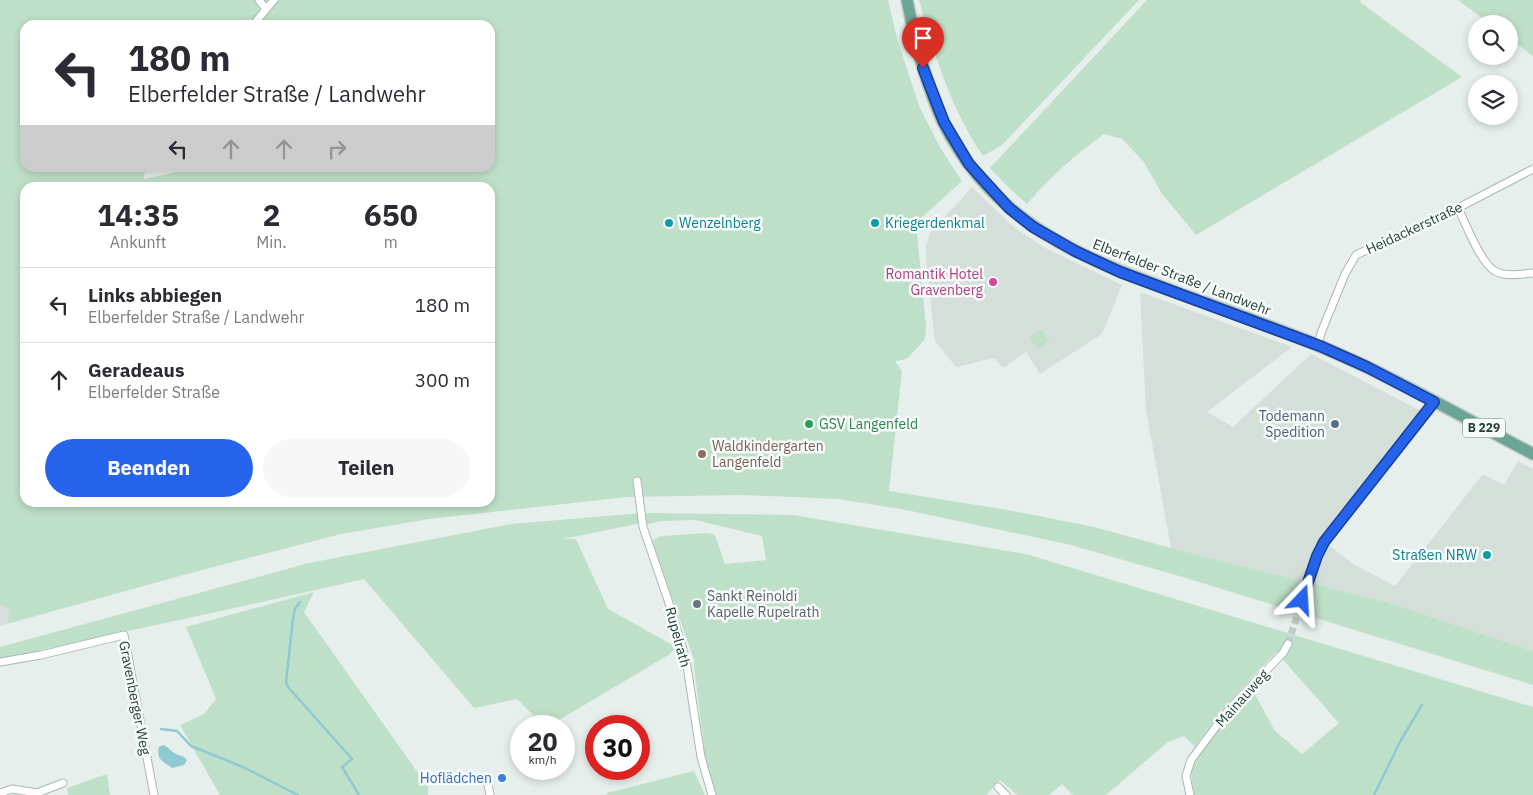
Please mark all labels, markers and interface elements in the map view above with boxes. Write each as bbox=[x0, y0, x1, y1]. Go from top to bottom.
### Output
map controls bbox=[1468, 15, 1518, 125]
button: search bbox=[1468, 15, 1518, 65]
pin bbox=[902, 17, 944, 68]
icon: arrive bbox=[909, 24, 937, 52]
text: 180 m bbox=[128, 35, 231, 81]
icon: left bbox=[45, 40, 110, 105]
button: layers bbox=[1468, 75, 1518, 125]
text: Elberfelder Straße / Landwehr bbox=[128, 79, 426, 108]
icon: left bbox=[164, 135, 192, 163]
icon: ahead bbox=[217, 135, 245, 163]
icon: ahead bbox=[270, 135, 298, 163]
icon: right bbox=[323, 135, 351, 163]
text: 14:35 bbox=[97, 195, 179, 234]
text: 2 bbox=[262, 195, 280, 234]
text: 650 bbox=[364, 195, 418, 234]
street label: Heidackerstraße bbox=[1363, 198, 1465, 258]
place label: Wenzelnberg bbox=[679, 214, 761, 232]
place label: Kriegerdenkmal bbox=[885, 214, 985, 232]
marker: Wenzelnberg bbox=[663, 217, 675, 229]
marker: Kriegerdenkmal bbox=[869, 217, 881, 229]
text: Ankunft bbox=[110, 232, 166, 252]
text: Min. bbox=[256, 232, 287, 252]
text: m bbox=[384, 232, 398, 252]
street label: Elberfelder Straße / Landwehr bbox=[1090, 235, 1274, 319]
place label: Romantik Hotel Gravenberg bbox=[886, 265, 984, 299]
marker: Romantik Hotel Gravenberg bbox=[987, 276, 999, 288]
text: Links abbiegen bbox=[88, 283, 222, 307]
icon: left bbox=[45, 291, 73, 319]
text: 180 m bbox=[415, 293, 470, 317]
text: Elberfelder Straße / Landwehr bbox=[88, 307, 304, 327]
text: Geradeaus bbox=[88, 358, 185, 382]
icon: ahead bbox=[45, 366, 73, 394]
text: 300 m bbox=[415, 368, 470, 392]
text: Elberfelder Straße bbox=[88, 382, 220, 402]
place label: Todemann Spedition bbox=[1259, 407, 1325, 441]
place label: GSV Langenfeld bbox=[819, 415, 918, 433]
marker: GSV Langenfeld bbox=[803, 418, 815, 430]
marker: Todemann Spedition bbox=[1329, 418, 1341, 430]
road number: B 229 bbox=[1463, 418, 1505, 438]
place label: Waldkindergarten Langenfeld bbox=[712, 437, 824, 471]
button: Beenden bbox=[45, 439, 253, 497]
button: Teilen bbox=[263, 439, 470, 497]
marker: Waldkindergarten Langenfeld bbox=[696, 448, 708, 460]
place label: Straßen NRW bbox=[1392, 546, 1478, 564]
marker: Straßen NRW bbox=[1481, 549, 1493, 561]
position arrow bbox=[1275, 573, 1327, 625]
place label: Sankt Reinoldi Kapelle Rupelrath bbox=[707, 587, 819, 621]
marker: Sankt Reinoldi Kapelle Rupelrath bbox=[691, 598, 703, 610]
street label: Rupelrath bbox=[661, 605, 695, 669]
street label: Gravenberger Weg bbox=[115, 639, 155, 757]
street label: Mainauweg bbox=[1211, 665, 1273, 731]
speed limit sign: 30 bbox=[585, 715, 650, 780]
text: 20 bbox=[527, 725, 558, 758]
text: km/h bbox=[528, 752, 557, 767]
place label: Hoflädchen bbox=[420, 769, 492, 787]
marker: Hoflädchen bbox=[496, 772, 508, 784]

